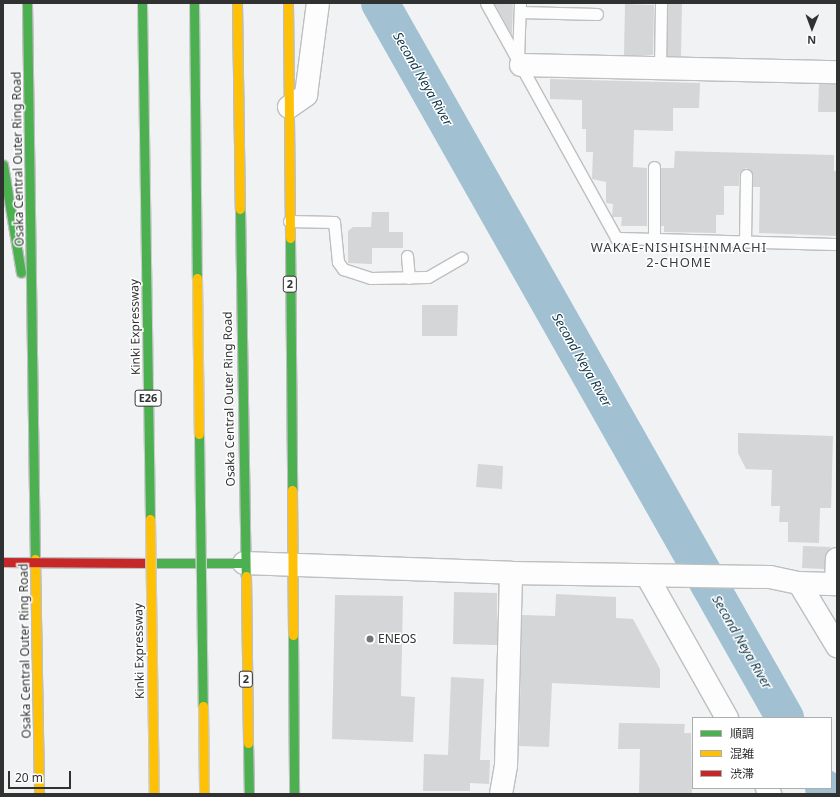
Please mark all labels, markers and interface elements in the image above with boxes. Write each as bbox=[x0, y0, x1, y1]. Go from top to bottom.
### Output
north arrow bbox=[792, 8, 832, 48]
water label: Second Neya River bbox=[390, 29, 456, 129]
text: N bbox=[807, 33, 816, 48]
street label: Osaka Central Outer Ring Road bbox=[9, 71, 27, 247]
district label: WAKAE-NISHISHINMACHI 2-CHOME bbox=[591, 240, 767, 271]
road number: 2 bbox=[282, 275, 298, 293]
street label: Kinki Expressway bbox=[127, 279, 143, 375]
water label: Second Neya River bbox=[549, 310, 615, 410]
street label: Osaka Central Outer Ring Road bbox=[220, 311, 238, 487]
road number: E26 bbox=[134, 389, 162, 407]
street label: Osaka Central Outer Ring Road bbox=[16, 563, 34, 739]
water label: Second Neya River bbox=[709, 592, 775, 692]
street label: Kinki Expressway bbox=[131, 603, 147, 699]
place label: ENEOS bbox=[378, 632, 416, 646]
marker: ENEOS bbox=[365, 634, 375, 644]
road number: 2 bbox=[238, 670, 254, 688]
legend bbox=[692, 717, 832, 789]
text: 順調 bbox=[730, 725, 754, 742]
text: 混雑 bbox=[730, 745, 754, 762]
scale bar bbox=[10, 763, 73, 789]
text: 渋滞 bbox=[730, 765, 754, 782]
text: 20 m bbox=[15, 769, 43, 786]

